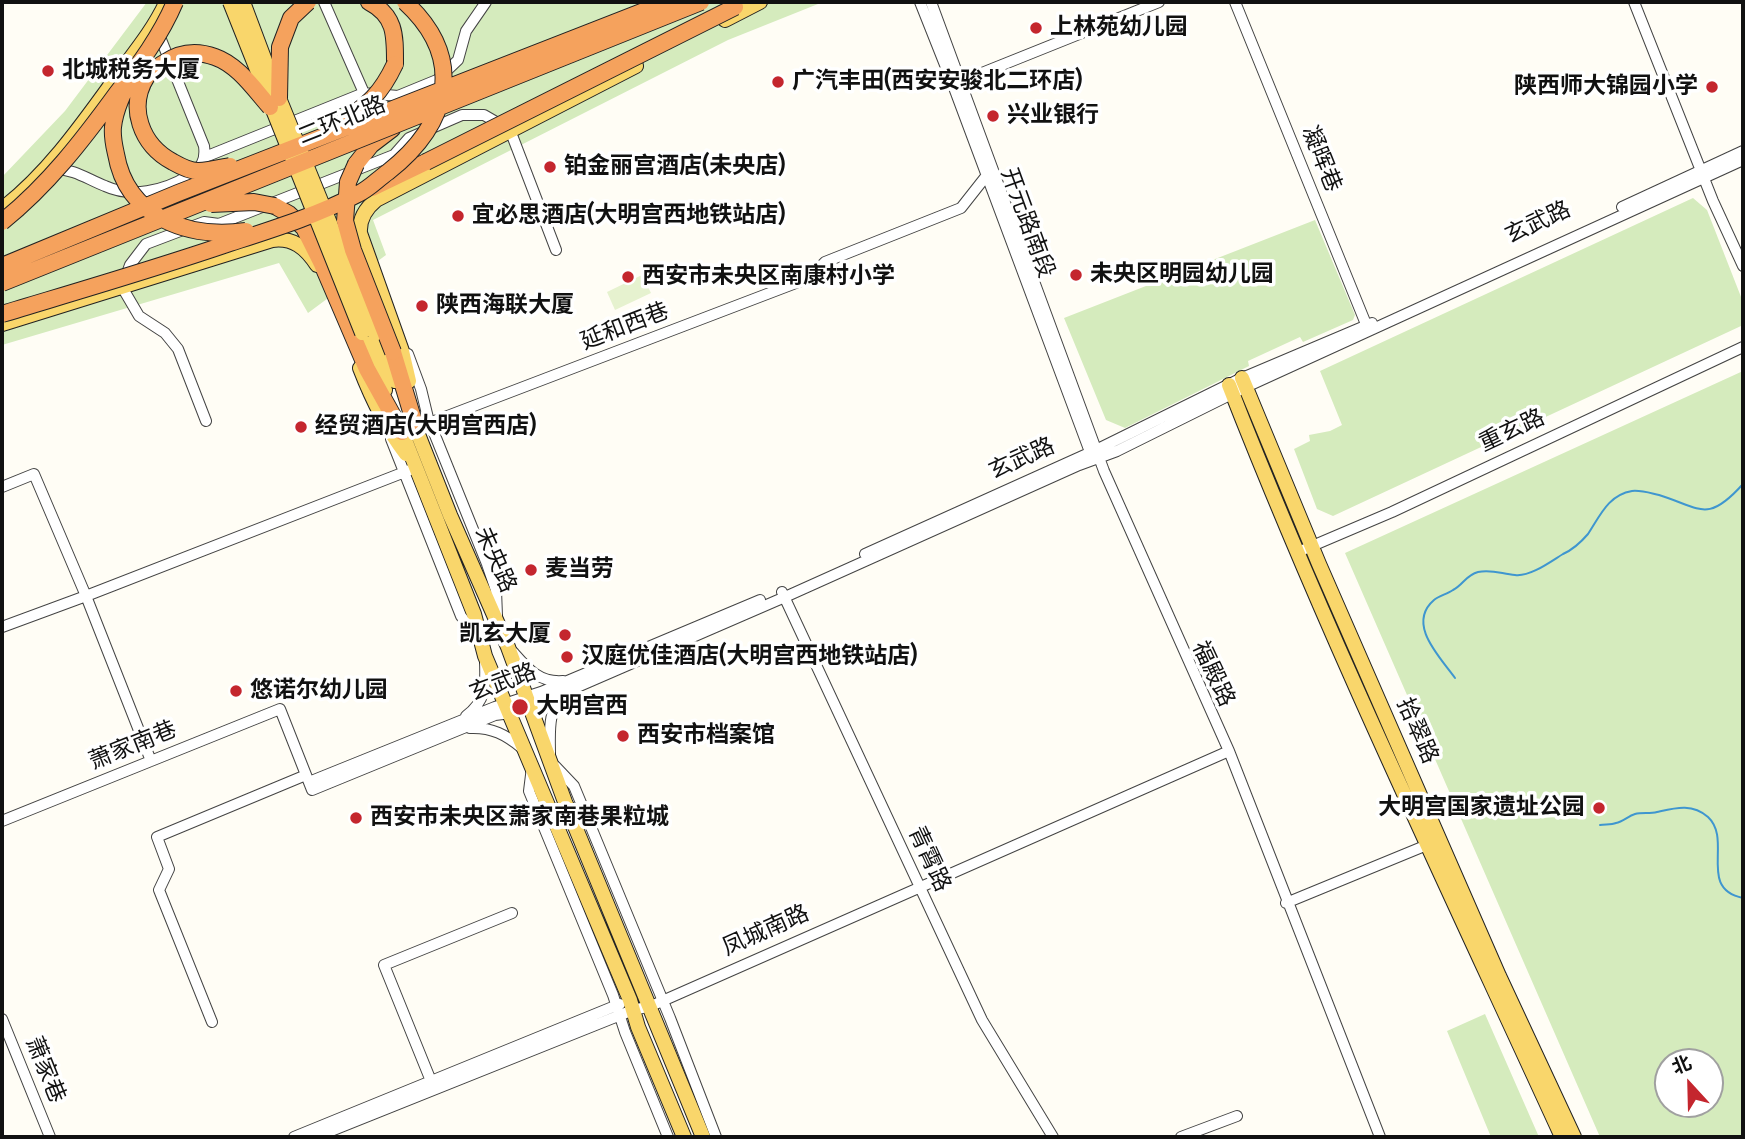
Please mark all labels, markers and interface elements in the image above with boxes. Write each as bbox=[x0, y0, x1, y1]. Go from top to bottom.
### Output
place label: 上林苑幼儿园 bbox=[1050, 14, 1188, 42]
marker: 上林苑幼儿园 bbox=[1028, 20, 1044, 36]
place label: 北城税务大厦 bbox=[62, 57, 200, 85]
marker: 北城税务大厦 bbox=[40, 63, 56, 79]
place label: 广汽丰田(西安安骏北二环店) bbox=[792, 68, 1083, 96]
place label: 陕西师大锦园小学 bbox=[1514, 73, 1698, 101]
marker: 广汽丰田(西安安骏北二环店) bbox=[770, 74, 786, 90]
marker: 陕西师大锦园小学 bbox=[1704, 79, 1720, 95]
street label: 二环北路 bbox=[294, 91, 390, 151]
place label: 兴业银行 bbox=[1007, 102, 1099, 130]
marker: 兴业银行 bbox=[985, 108, 1001, 124]
street label: 凝晖巷 bbox=[1295, 122, 1347, 196]
place label: 铂金丽宫酒店(未央店) bbox=[564, 153, 786, 181]
marker: 铂金丽宫酒店(未央店) bbox=[542, 159, 558, 175]
street label: 开元路南段 bbox=[994, 164, 1060, 282]
street label: 玄武路 bbox=[1501, 196, 1575, 250]
place label: 宜必思酒店(大明宫西地铁站店) bbox=[472, 202, 786, 230]
marker: 宜必思酒店(大明宫西地铁站店) bbox=[450, 208, 466, 224]
place label: 未央区明园幼儿园 bbox=[1090, 261, 1274, 289]
place label: 西安市未央区南康村小学 bbox=[642, 263, 895, 291]
marker: 未央区明园幼儿园 bbox=[1068, 267, 1084, 283]
marker: 西安市未央区南康村小学 bbox=[620, 269, 636, 285]
place label: 陕西海联大厦 bbox=[436, 292, 574, 320]
marker: 陕西海联大厦 bbox=[414, 298, 430, 314]
street label: 延和西巷 bbox=[577, 298, 673, 356]
street label: 重玄路 bbox=[1475, 404, 1549, 458]
place label: 经贸酒店(大明宫西店) bbox=[315, 413, 537, 441]
marker: 经贸酒店(大明宫西店) bbox=[293, 419, 309, 435]
street label: 玄武路 bbox=[985, 432, 1059, 486]
street label: 未央路 bbox=[468, 523, 522, 597]
place label: 麦当劳 bbox=[545, 556, 614, 584]
marker: 麦当劳 bbox=[523, 562, 539, 578]
place label: 凯玄大厦 bbox=[459, 621, 551, 649]
marker: 凯玄大厦 bbox=[557, 627, 573, 643]
street label: 福殿路 bbox=[1186, 637, 1240, 711]
place label: 汉庭优佳酒店(大明宫西地铁站店) bbox=[581, 643, 918, 671]
marker: 汉庭优佳酒店(大明宫西地铁站店) bbox=[559, 649, 575, 665]
street label: 玄武路 bbox=[466, 658, 540, 708]
place label: 悠诺尔幼儿园 bbox=[250, 677, 388, 705]
marker: 悠诺尔幼儿园 bbox=[228, 683, 244, 699]
place label: 大明宫西 bbox=[536, 693, 628, 721]
street label: 拾翠路 bbox=[1390, 694, 1444, 768]
marker: 大明宫西 bbox=[510, 697, 530, 717]
street label: 萧家南巷 bbox=[85, 716, 181, 776]
place label: 西安市档案馆 bbox=[637, 722, 775, 750]
marker: 西安市档案馆 bbox=[615, 728, 631, 744]
place label: 大明宫国家遗址公园 bbox=[1378, 794, 1585, 822]
marker: 大明宫国家遗址公园 bbox=[1591, 800, 1607, 816]
place label: 西安市未央区萧家南巷果粒城 bbox=[370, 804, 669, 832]
marker: 西安市未央区萧家南巷果粒城 bbox=[348, 810, 364, 826]
street label: 青霄路 bbox=[902, 822, 956, 896]
street label: 凤城南路 bbox=[718, 900, 814, 962]
street label: 萧家巷 bbox=[19, 1033, 71, 1107]
north arrow bbox=[1654, 1048, 1724, 1118]
text: 北 bbox=[1669, 1051, 1695, 1079]

